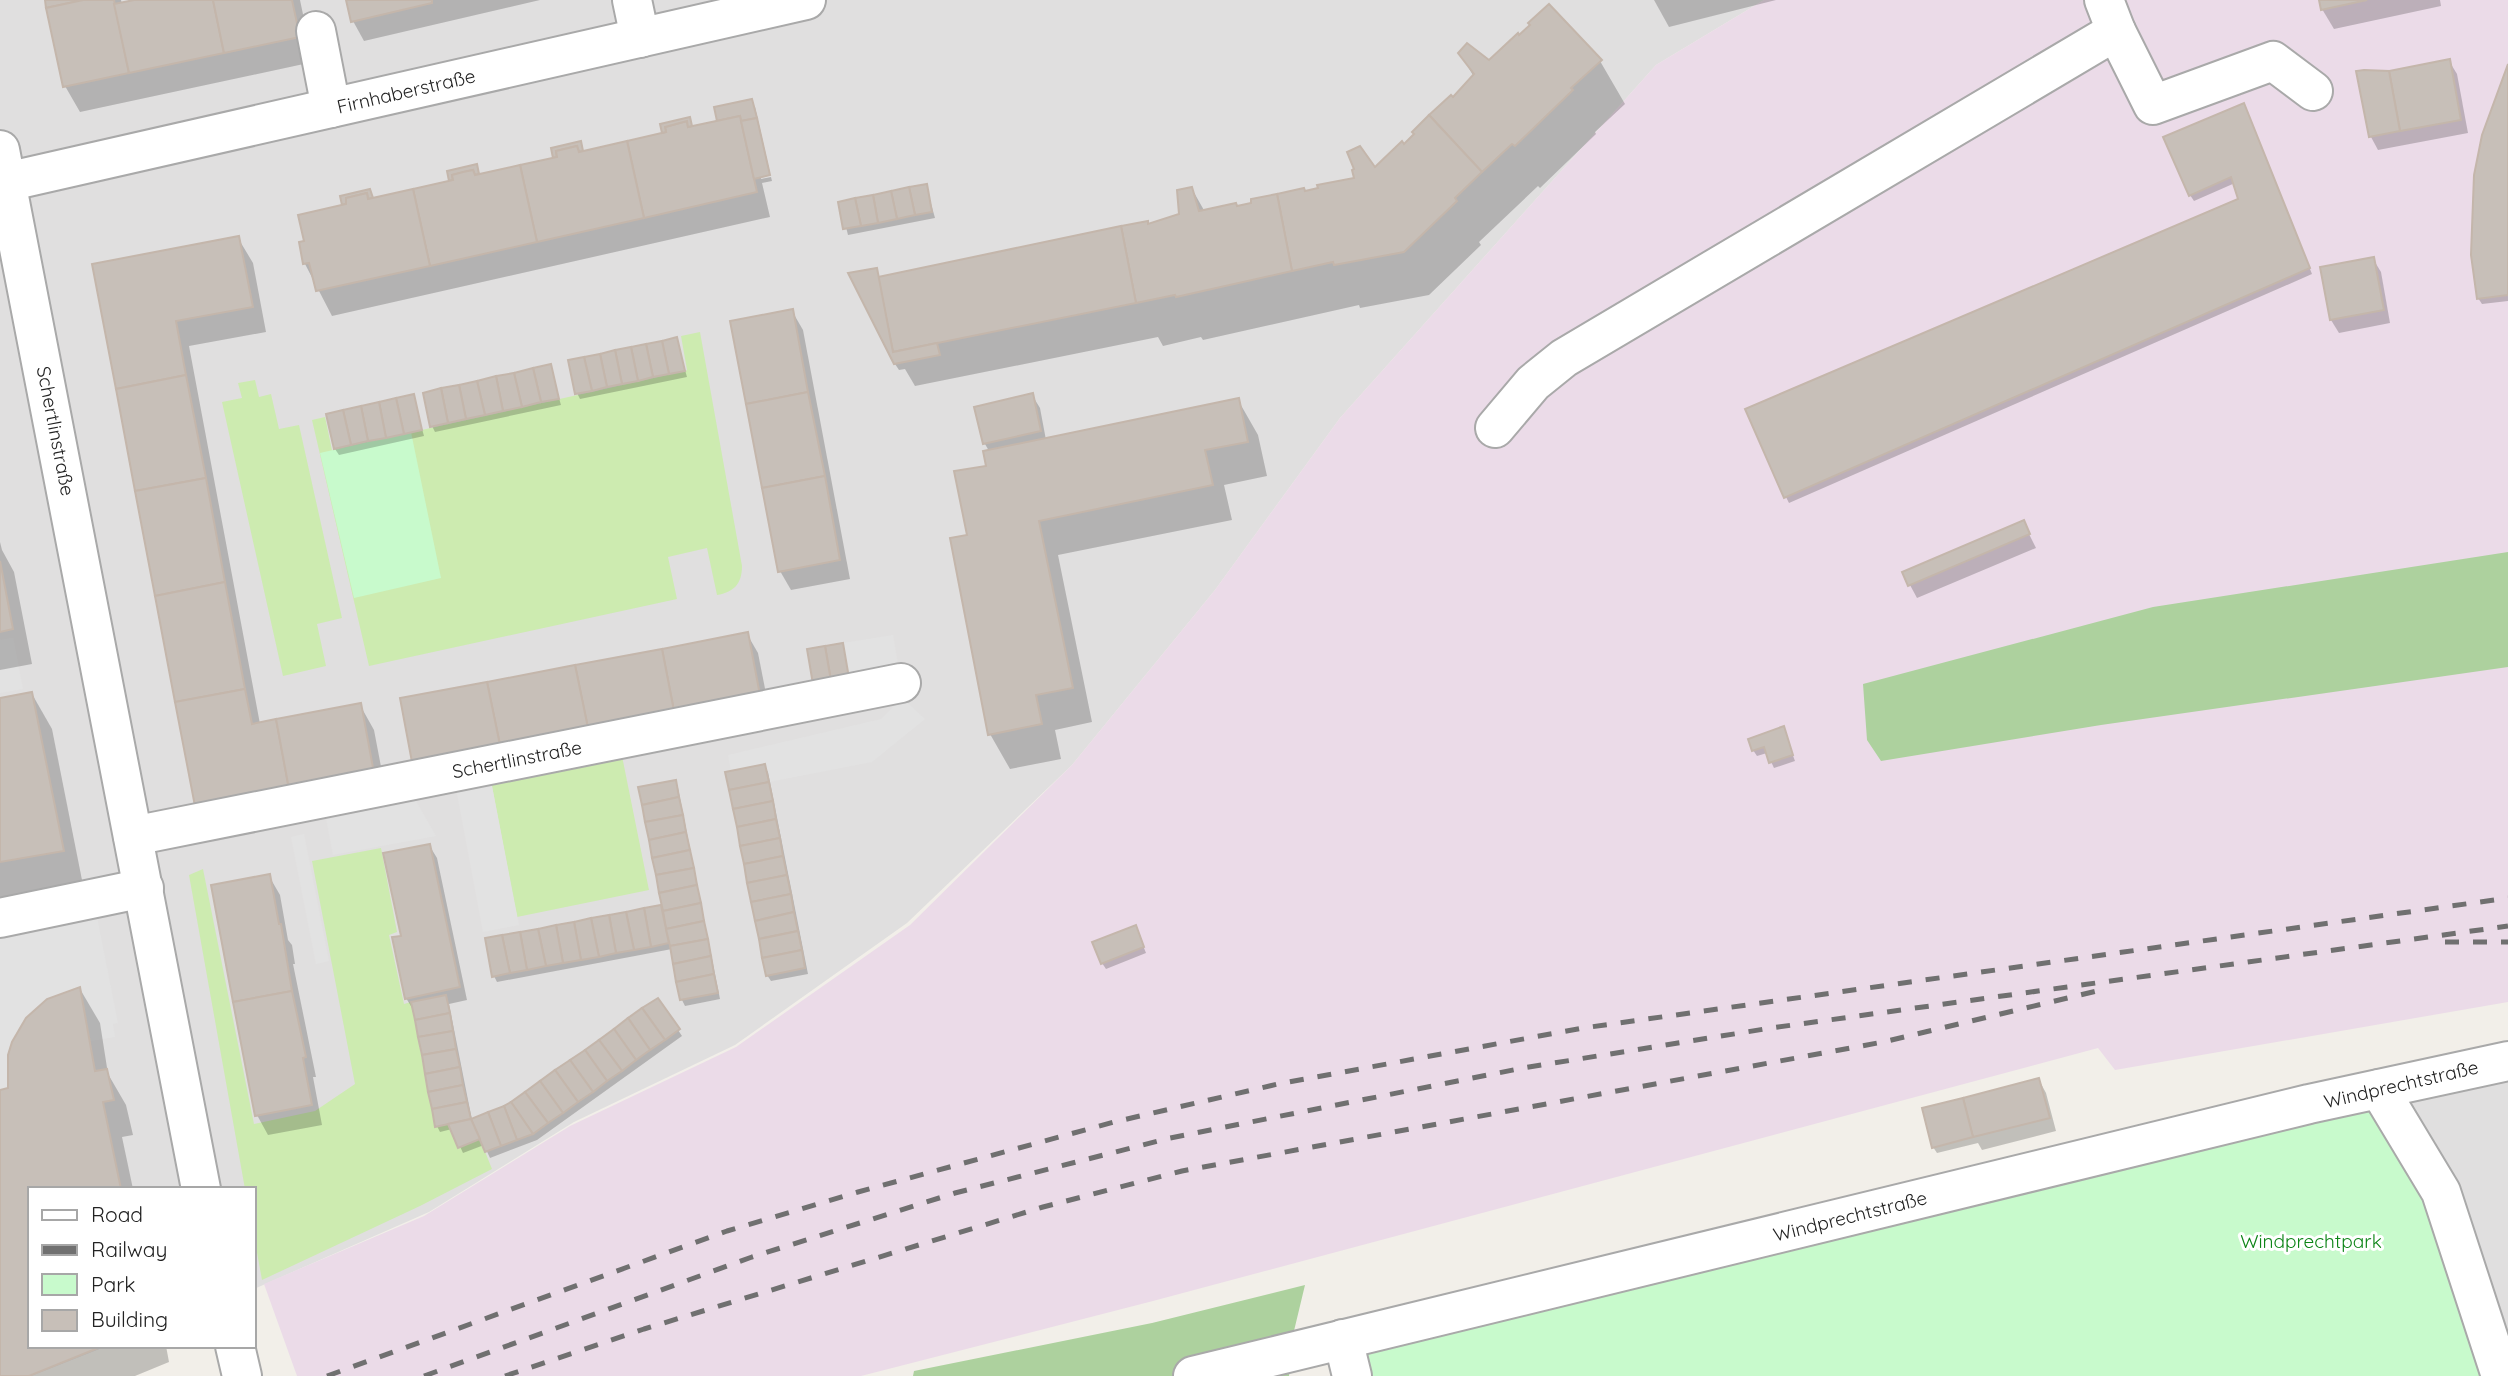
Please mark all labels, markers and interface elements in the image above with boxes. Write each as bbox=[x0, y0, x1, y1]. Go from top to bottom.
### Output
street label: Firnhaberstraße bbox=[335, 63, 477, 119]
street label: Schertlinstraße bbox=[32, 364, 80, 498]
street label: Schertlinstraße bbox=[450, 735, 584, 783]
street label: Windprechtstraße bbox=[2321, 1055, 2481, 1113]
street label: Windprechtstraße bbox=[1771, 1185, 1929, 1247]
legend bbox=[28, 1187, 256, 1348]
text: Road bbox=[91, 1201, 143, 1227]
park label: Windprechtpark bbox=[2240, 1229, 2382, 1253]
text: Railway bbox=[91, 1236, 167, 1262]
text: Park bbox=[91, 1271, 135, 1297]
text: Building bbox=[91, 1306, 168, 1332]

